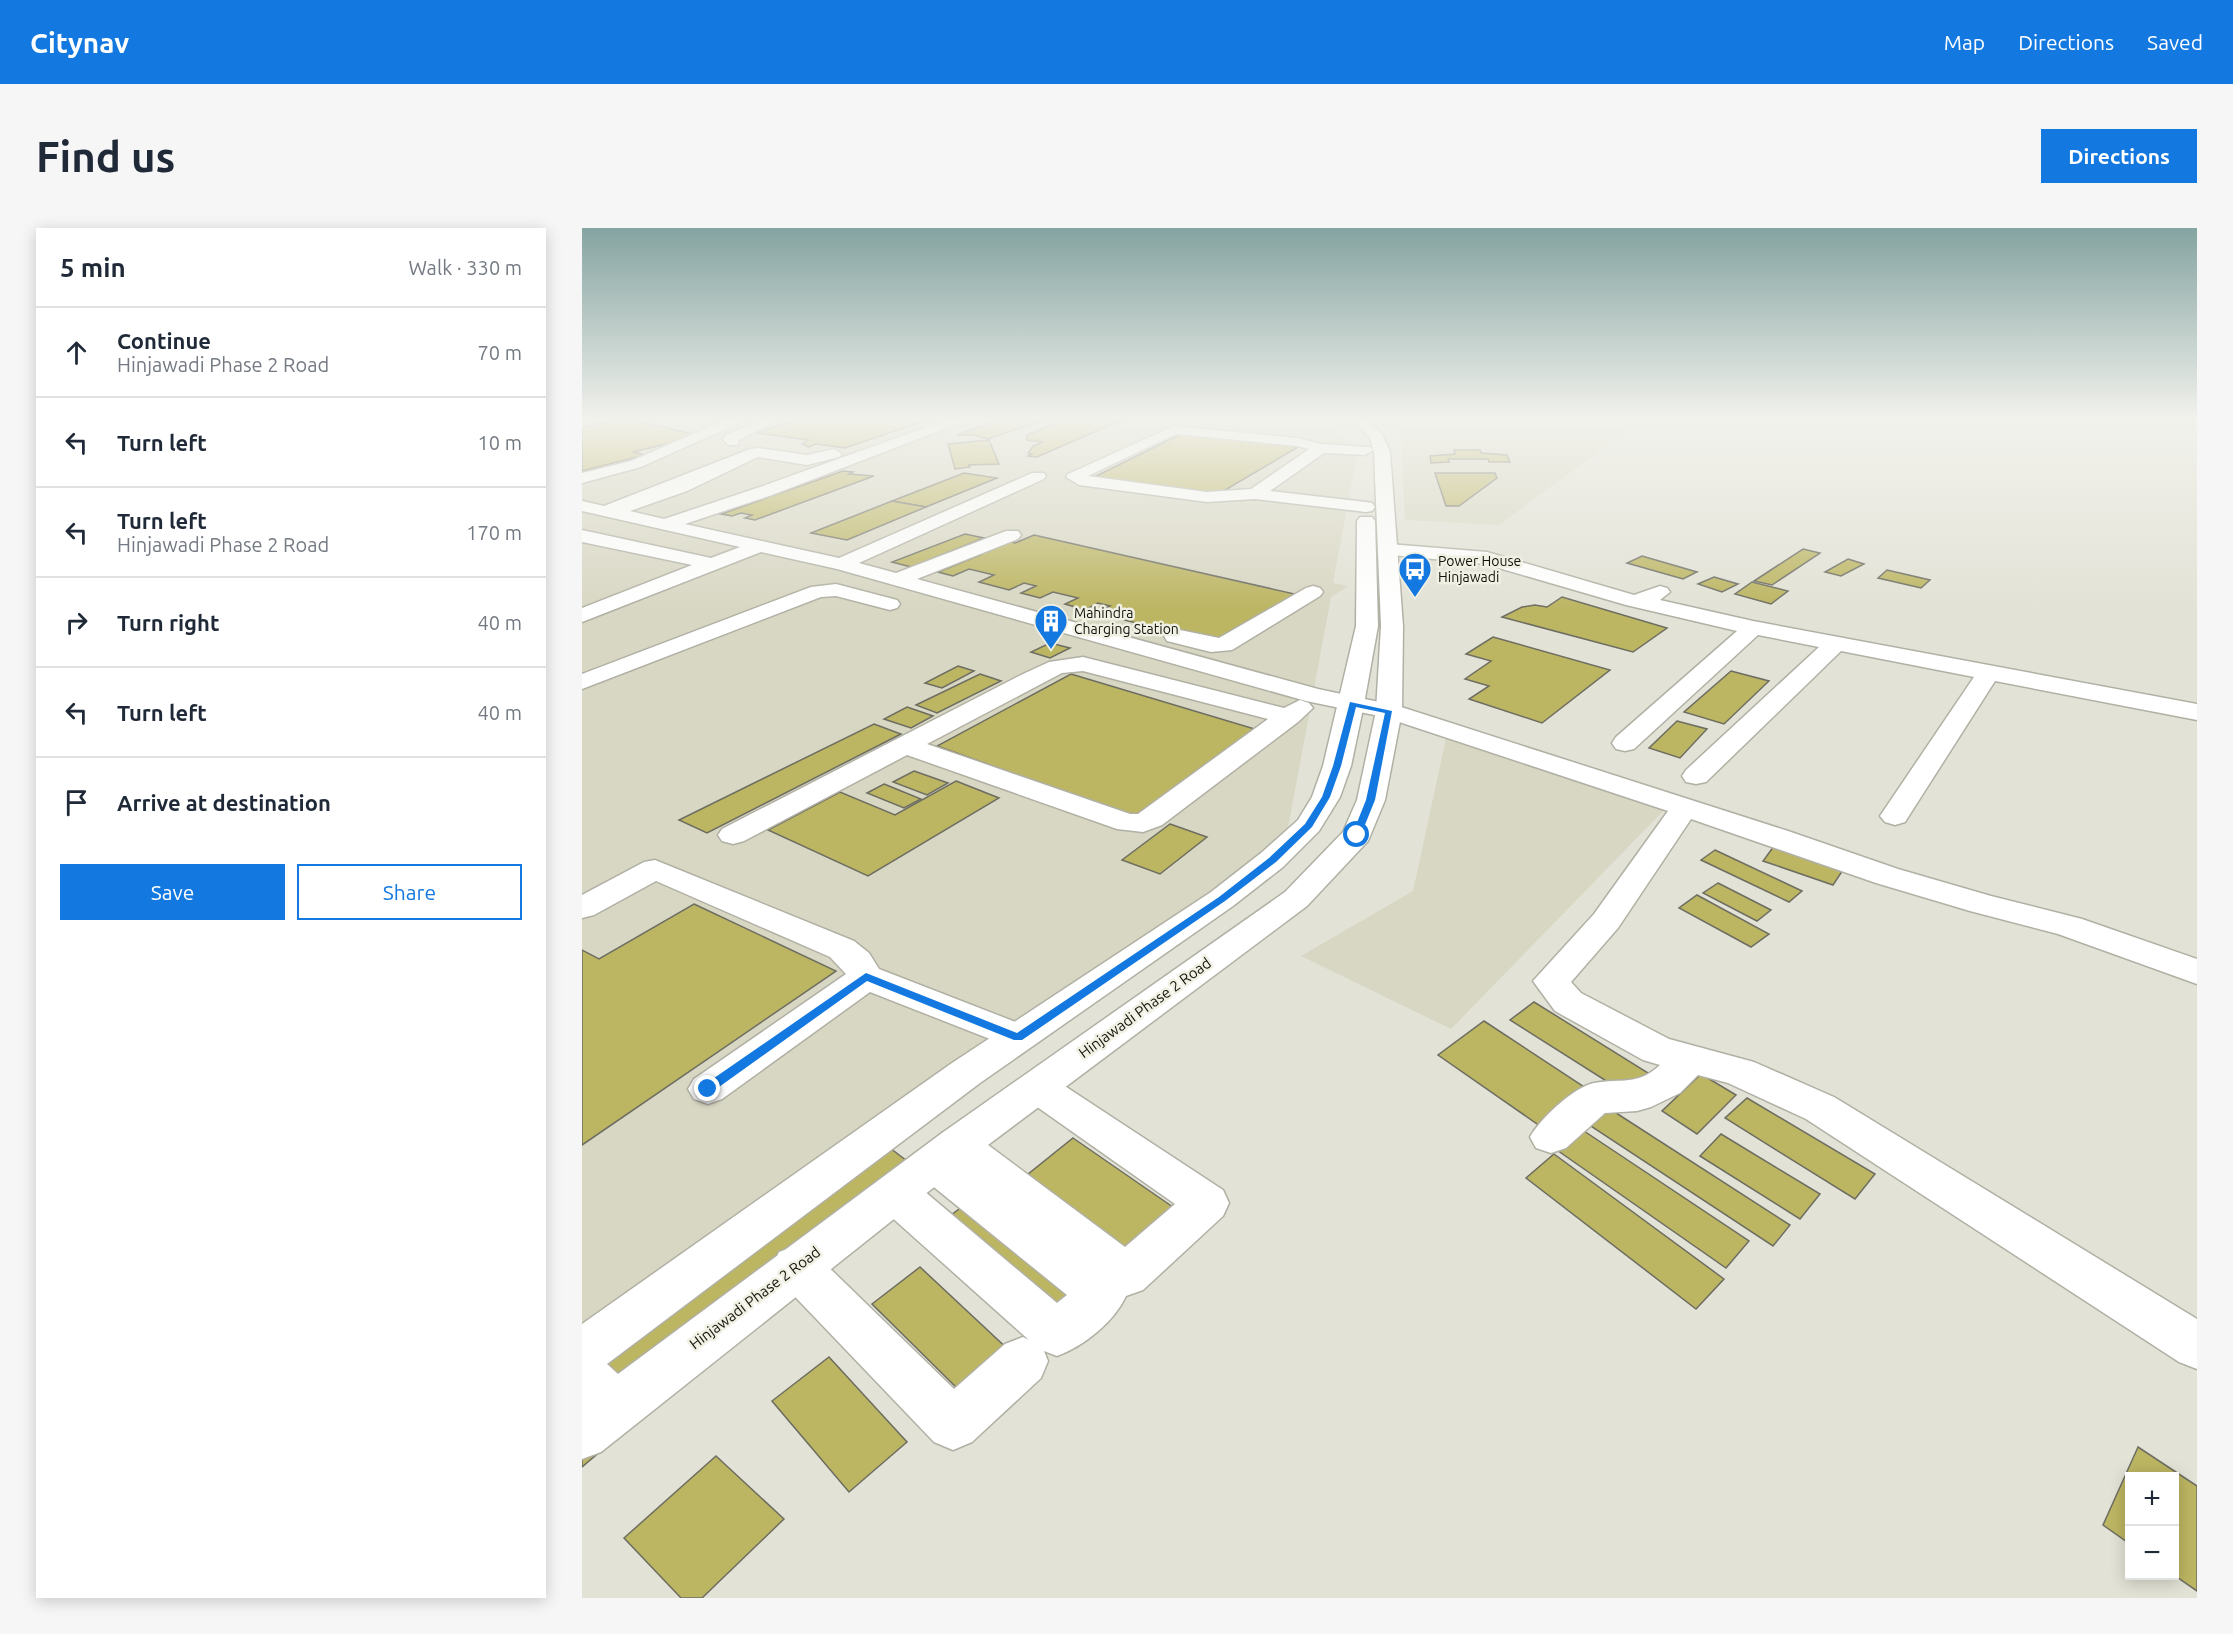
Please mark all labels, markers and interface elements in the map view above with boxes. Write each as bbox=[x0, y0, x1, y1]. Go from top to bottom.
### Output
text: Citynav bbox=[30, 27, 129, 58]
text: Map bbox=[1944, 30, 1985, 54]
text: Directions bbox=[2018, 30, 2114, 54]
text: Saved bbox=[2147, 30, 2203, 54]
button: Directions bbox=[2041, 129, 2197, 183]
text: Find us bbox=[36, 133, 175, 180]
text: 5 min bbox=[60, 253, 126, 282]
text: Walk · 330 m bbox=[409, 256, 522, 279]
text: Continue bbox=[117, 328, 211, 353]
icon: ahead bbox=[60, 336, 93, 369]
text: 70 m bbox=[478, 341, 522, 364]
text: Hinjawadi Phase 2 Road bbox=[117, 353, 329, 376]
icon: left bbox=[60, 426, 93, 459]
text: Turn left bbox=[117, 430, 207, 455]
text: 10 m bbox=[478, 431, 522, 454]
text: Turn left bbox=[117, 508, 207, 533]
icon: left bbox=[60, 516, 93, 549]
text: 170 m bbox=[466, 521, 522, 544]
text: Hinjawadi Phase 2 Road bbox=[117, 533, 329, 556]
bus stop icon: Power House Hinjawadi bbox=[1397, 551, 1433, 598]
place label: Power House Hinjawadi bbox=[1438, 553, 1521, 585]
building icon: Mahindra Charging Station bbox=[1033, 603, 1069, 650]
place label: Mahindra Charging Station bbox=[1074, 605, 1179, 637]
icon: right bbox=[60, 606, 93, 639]
text: Turn right bbox=[117, 610, 219, 635]
text: 40 m bbox=[478, 611, 522, 634]
icon: left bbox=[60, 696, 93, 729]
text: Turn left bbox=[117, 700, 207, 725]
text: 40 m bbox=[478, 701, 522, 724]
icon: arrive bbox=[60, 786, 93, 819]
text: Arrive at destination bbox=[117, 790, 331, 815]
route start bbox=[1343, 821, 1369, 847]
button: Save bbox=[60, 864, 285, 920]
button: Share bbox=[297, 864, 522, 920]
street label: Hinjawadi Phase 2 Road bbox=[1075, 954, 1214, 1061]
route end bbox=[694, 1075, 720, 1101]
street label: Hinjawadi Phase 2 Road bbox=[686, 1243, 823, 1352]
map controls bbox=[2125, 1472, 2179, 1580]
button: + bbox=[2125, 1472, 2179, 1526]
button: − bbox=[2125, 1526, 2179, 1580]

